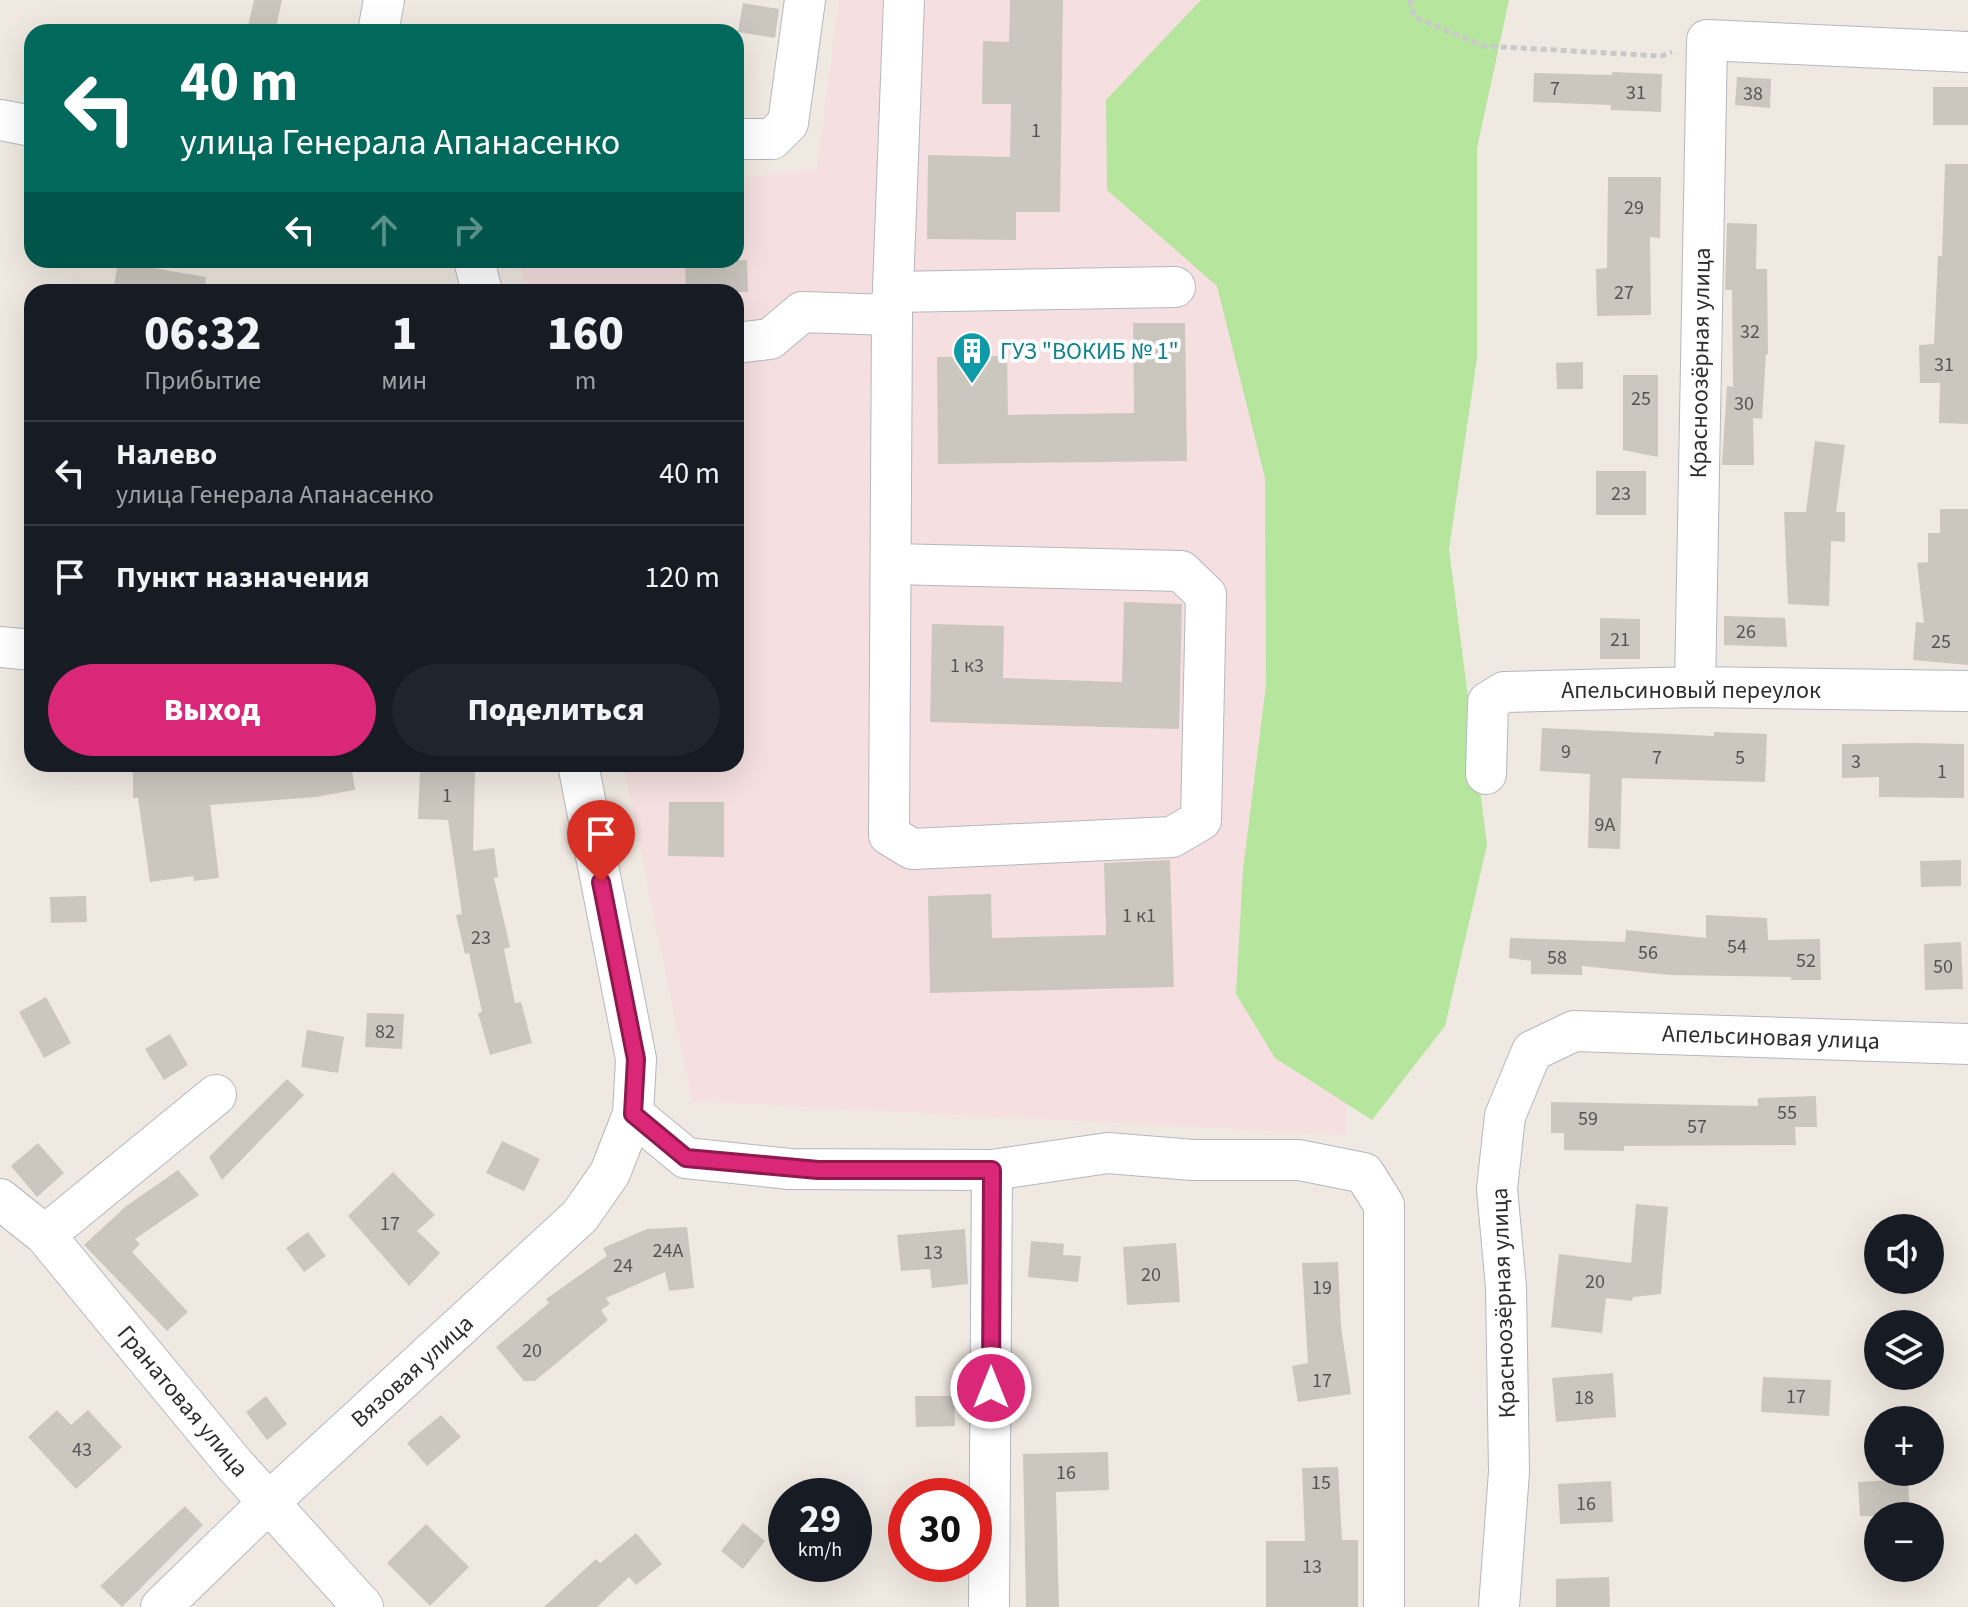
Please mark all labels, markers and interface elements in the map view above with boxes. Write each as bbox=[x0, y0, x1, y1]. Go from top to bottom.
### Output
text: 40 m bbox=[180, 43, 298, 122]
icon: left bbox=[48, 56, 152, 160]
house number: 7 bbox=[1550, 75, 1560, 103]
house number: 31 bbox=[1626, 79, 1646, 107]
house number: 38 bbox=[1743, 80, 1763, 108]
text: улица Генерала Апанасенко bbox=[180, 117, 620, 168]
house number: 1 bbox=[1031, 117, 1041, 145]
house number: 29 bbox=[1624, 194, 1644, 222]
icon: left bbox=[278, 208, 322, 252]
icon: ahead bbox=[362, 208, 406, 252]
icon: right bbox=[446, 208, 490, 252]
street label: Красноозёрная улица bbox=[1681, 247, 1720, 479]
house number: 27 bbox=[1614, 279, 1634, 307]
text: 06:32 bbox=[144, 300, 261, 368]
text: 1 bbox=[391, 300, 417, 368]
text: 160 bbox=[547, 300, 624, 368]
house number: 32 bbox=[1740, 318, 1760, 346]
building icon: ГУЗ "ВОКИБ № 1" bbox=[951, 330, 993, 385]
place label: ГУЗ "ВОКИБ № 1" bbox=[1000, 334, 1179, 369]
house number: 31 bbox=[1934, 351, 1954, 379]
text: Прибытие bbox=[144, 362, 261, 399]
text: мин bbox=[381, 362, 427, 399]
text: m bbox=[575, 362, 596, 399]
house number: 25 bbox=[1631, 385, 1651, 413]
house number: 30 bbox=[1734, 390, 1754, 418]
text: Налево bbox=[116, 433, 217, 476]
icon: left bbox=[48, 451, 92, 495]
text: 40 m bbox=[659, 452, 720, 495]
text: улица Генерала Апанасенко bbox=[116, 476, 434, 513]
house number: 23 bbox=[1611, 480, 1631, 508]
icon: arrive bbox=[48, 555, 92, 599]
text: Пункт назначения bbox=[116, 556, 370, 599]
text: 120 m bbox=[644, 556, 720, 599]
house number: 26 bbox=[1736, 618, 1756, 646]
house number: 21 bbox=[1610, 626, 1630, 654]
house number: 25 bbox=[1931, 628, 1951, 656]
house number: 1 к3 bbox=[950, 652, 984, 680]
button: Выход bbox=[48, 664, 376, 756]
button: Поделиться bbox=[392, 664, 720, 756]
street label: Апельсиновый переулок bbox=[1561, 673, 1821, 708]
house number: 9 bbox=[1561, 738, 1571, 766]
house number: 7 bbox=[1652, 744, 1662, 772]
house number: 5 bbox=[1735, 744, 1745, 772]
house number: 3 bbox=[1851, 748, 1861, 776]
house number: 1 bbox=[1937, 758, 1947, 786]
house number: 1 bbox=[442, 782, 452, 810]
pin bbox=[567, 800, 635, 882]
house number: 9А bbox=[1595, 811, 1616, 839]
icon: arrive bbox=[579, 812, 623, 856]
house number: 1 к1 bbox=[1122, 902, 1156, 930]
house number: 23 bbox=[471, 924, 491, 952]
house number: 54 bbox=[1727, 933, 1747, 961]
house number: 56 bbox=[1638, 939, 1658, 967]
house number: 58 bbox=[1547, 944, 1567, 972]
house number: 52 bbox=[1796, 947, 1816, 975]
house number: 50 bbox=[1933, 953, 1953, 981]
street label: Апельсиновая улица bbox=[1661, 1016, 1881, 1059]
house number: 82 bbox=[375, 1018, 395, 1046]
house number: 55 bbox=[1777, 1099, 1797, 1127]
house number: 59 bbox=[1578, 1105, 1598, 1133]
house number: 57 bbox=[1687, 1113, 1707, 1141]
street label: Красноозёрная улица bbox=[1482, 1187, 1525, 1419]
house number: 17 bbox=[380, 1210, 400, 1238]
map controls bbox=[1864, 1214, 1944, 1582]
button: sound bbox=[1864, 1214, 1944, 1294]
house number: 24А bbox=[653, 1237, 683, 1265]
house number: 13 bbox=[923, 1239, 943, 1267]
house number: 24 bbox=[613, 1252, 633, 1280]
house number: 20 bbox=[1141, 1261, 1161, 1289]
house number: 20 bbox=[1585, 1268, 1605, 1296]
house number: 19 bbox=[1312, 1274, 1332, 1302]
street label: Вязовая улица bbox=[343, 1307, 481, 1436]
button: layers bbox=[1864, 1310, 1944, 1390]
street label: Гранатовая улица bbox=[108, 1318, 257, 1485]
house number: 20 bbox=[522, 1337, 542, 1365]
position arrow bbox=[949, 1346, 1033, 1430]
house number: 17 bbox=[1312, 1367, 1332, 1395]
house number: 17 bbox=[1786, 1383, 1806, 1411]
house number: 18 bbox=[1574, 1384, 1594, 1412]
button: + bbox=[1864, 1406, 1944, 1486]
house number: 43 bbox=[72, 1436, 92, 1464]
house number: 16 bbox=[1056, 1459, 1076, 1487]
house number: 15 bbox=[1311, 1469, 1331, 1497]
speed limit sign: 30 bbox=[888, 1478, 992, 1582]
house number: 16 bbox=[1576, 1490, 1596, 1518]
text: 29 bbox=[799, 1491, 841, 1548]
button: − bbox=[1864, 1502, 1944, 1582]
text: km/h bbox=[798, 1536, 842, 1564]
house number: 13 bbox=[1302, 1553, 1322, 1581]

